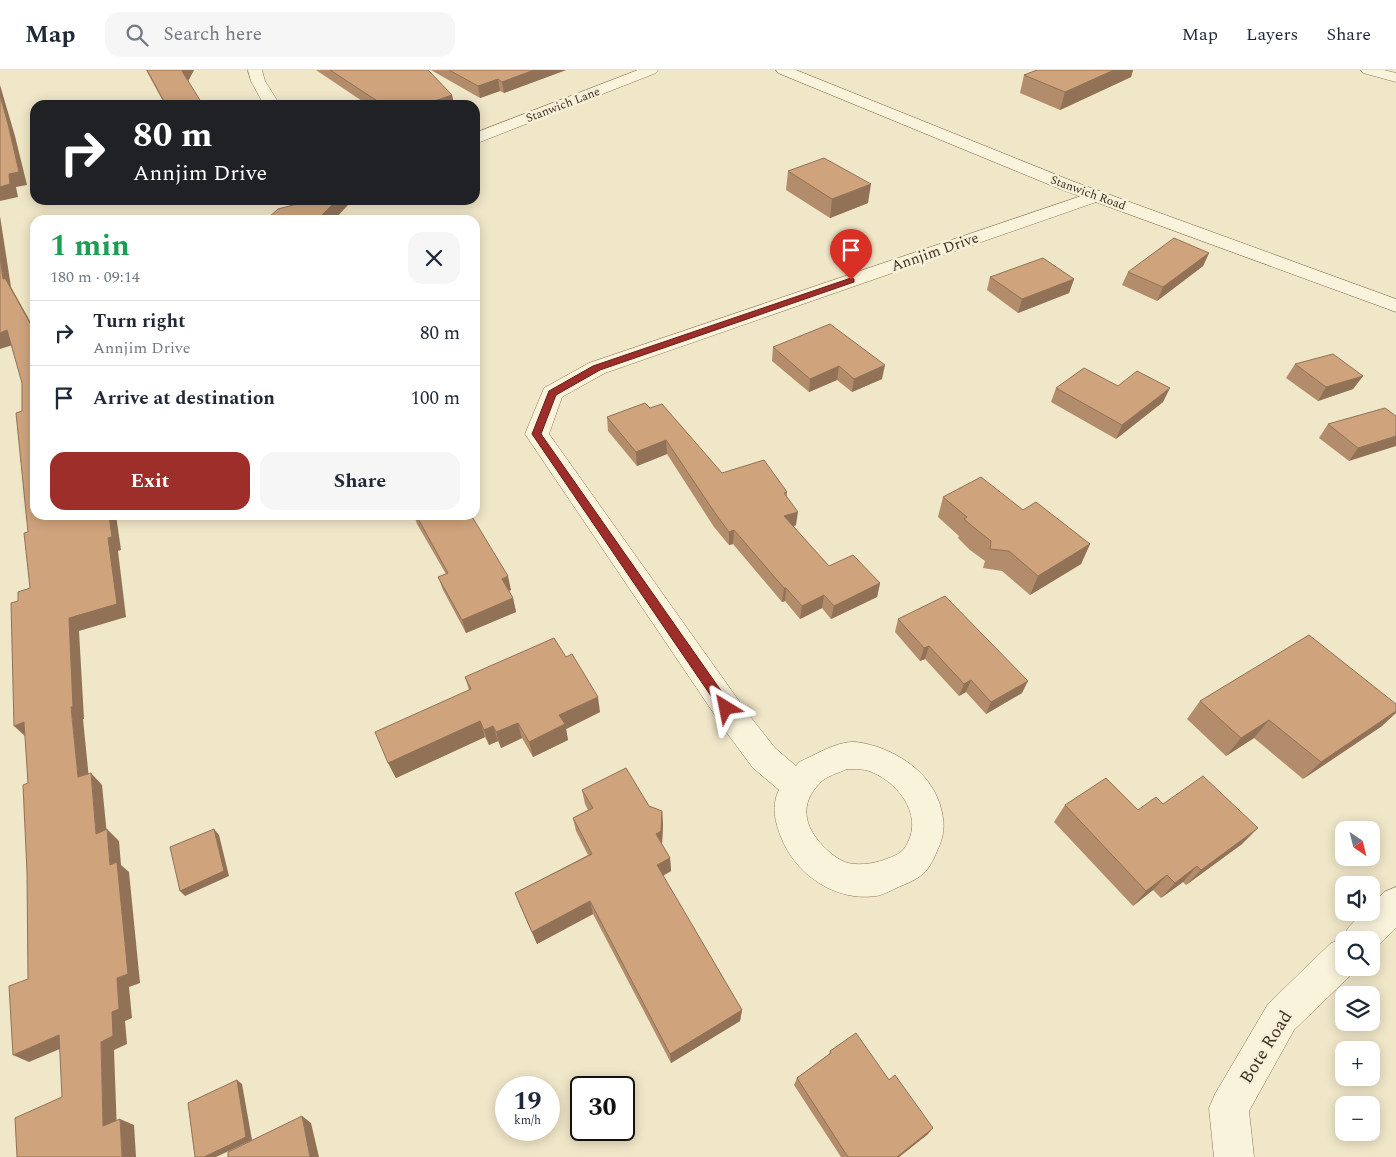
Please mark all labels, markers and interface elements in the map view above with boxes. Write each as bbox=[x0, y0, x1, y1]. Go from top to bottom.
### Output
search box bbox=[105, 12, 455, 57]
text: Map bbox=[25, 17, 75, 53]
text: Search here bbox=[163, 20, 262, 49]
icon: search bbox=[123, 21, 151, 49]
text: Map bbox=[1182, 21, 1218, 48]
text: Layers bbox=[1246, 21, 1298, 48]
text: Share bbox=[1326, 21, 1371, 48]
street label: Stanwich Lane bbox=[523, 82, 603, 128]
text: 80 m bbox=[133, 109, 213, 162]
icon: right bbox=[50, 120, 115, 185]
text: Annjim Drive bbox=[133, 157, 267, 190]
street label: Stanwich Road bbox=[1048, 171, 1129, 216]
text: 1 min bbox=[50, 223, 130, 269]
street label: Annjim Drive bbox=[888, 226, 982, 278]
pin bbox=[830, 229, 872, 280]
button: close bbox=[408, 232, 460, 284]
icon: arrive bbox=[837, 236, 865, 264]
text: 180 m · 09:14 bbox=[50, 265, 140, 289]
text: Turn right bbox=[93, 307, 186, 336]
icon: right bbox=[50, 319, 78, 347]
text: 80 m bbox=[420, 319, 460, 348]
text: Annjim Drive bbox=[93, 336, 191, 360]
icon: arrive bbox=[50, 384, 78, 412]
text: Arrive at destination bbox=[93, 384, 275, 413]
text: 100 m bbox=[410, 384, 460, 413]
button: Exit bbox=[50, 452, 250, 510]
button: Share bbox=[260, 452, 460, 510]
position arrow bbox=[699, 681, 751, 733]
north arrow bbox=[1335, 821, 1380, 866]
map controls bbox=[1335, 821, 1380, 1141]
button: sound bbox=[1335, 876, 1380, 921]
button: search bbox=[1335, 931, 1380, 976]
button: layers bbox=[1335, 986, 1380, 1031]
street label: Bote Road bbox=[1233, 1005, 1299, 1089]
button: + bbox=[1335, 1041, 1380, 1086]
speed limit sign: 30 bbox=[570, 1076, 635, 1141]
text: 19 bbox=[513, 1083, 542, 1121]
button: − bbox=[1335, 1096, 1380, 1141]
text: km/h bbox=[514, 1111, 541, 1130]

